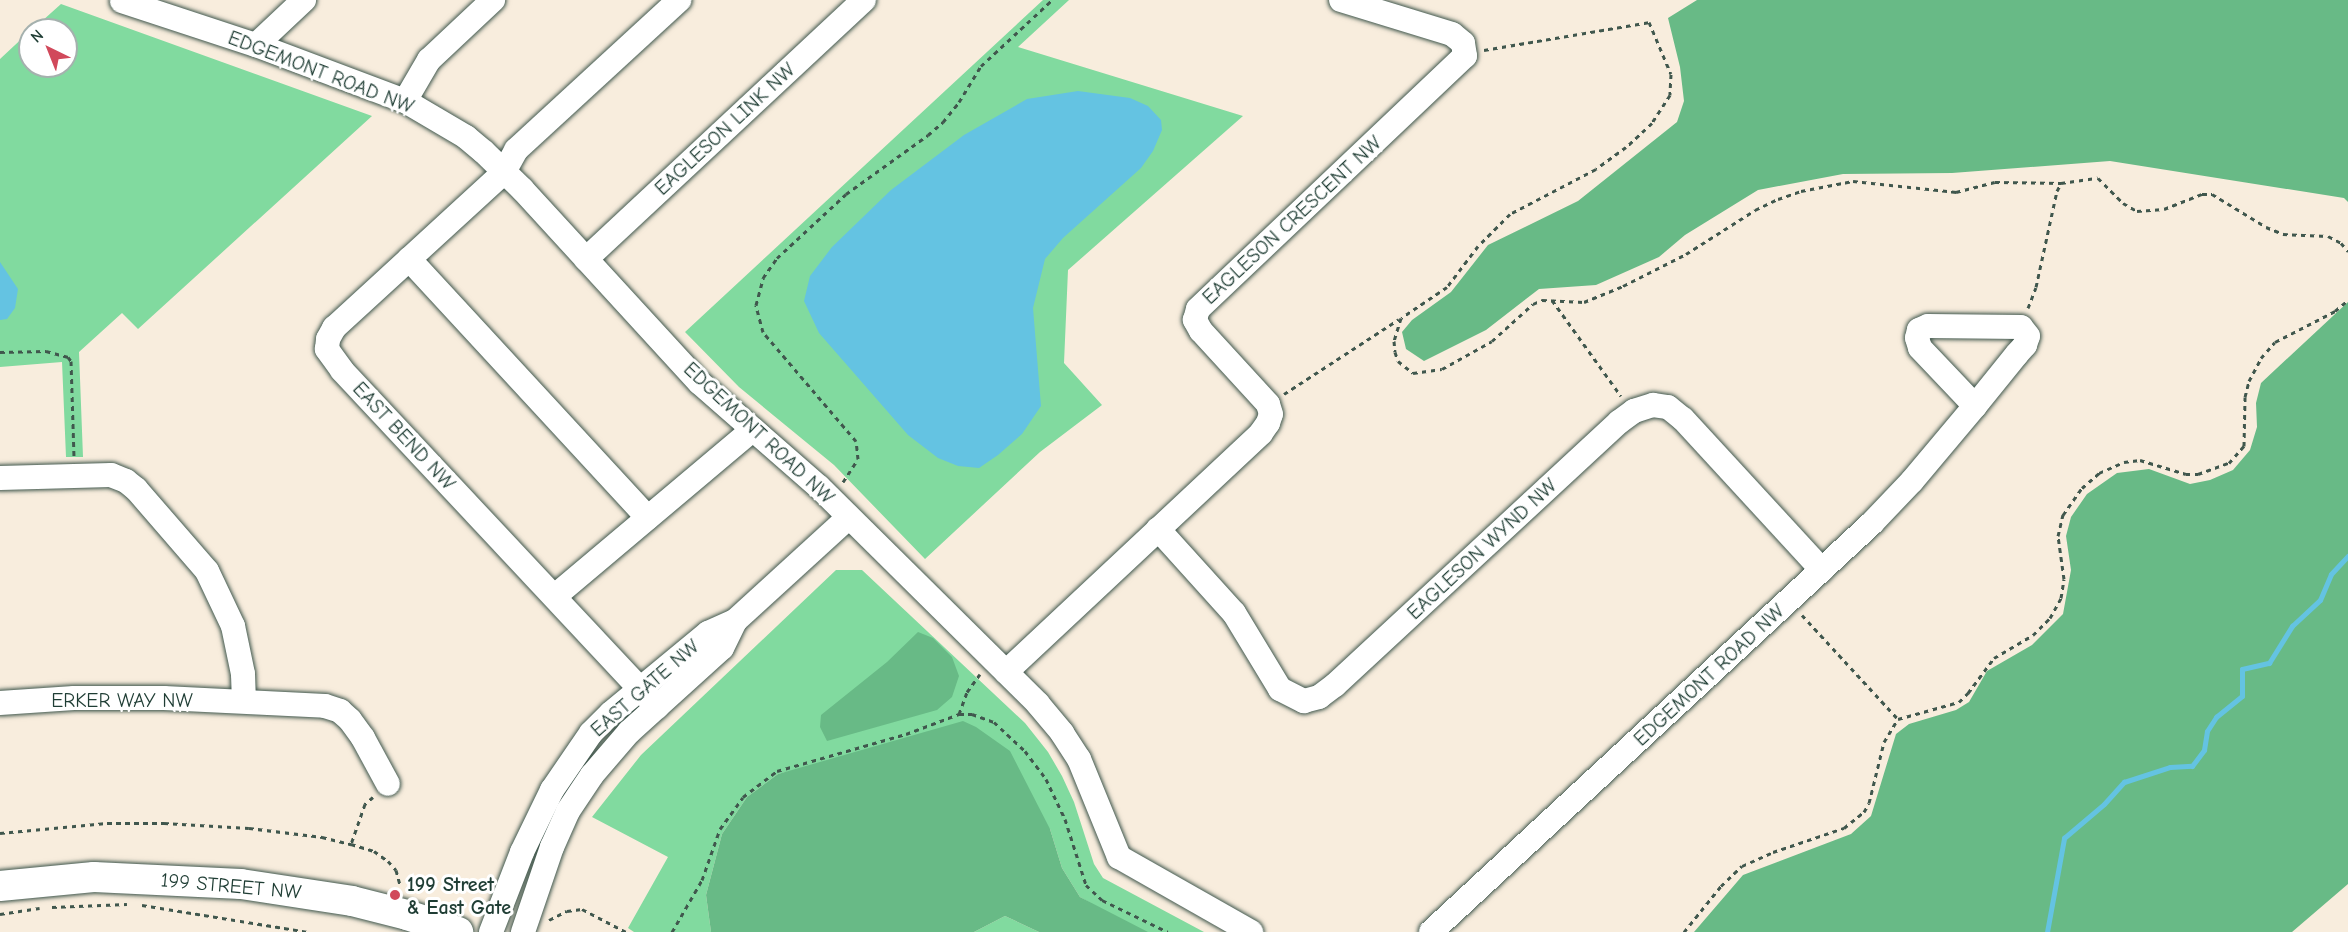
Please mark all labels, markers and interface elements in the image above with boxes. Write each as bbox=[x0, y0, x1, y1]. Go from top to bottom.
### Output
north arrow bbox=[18, 18, 78, 78]
street label: EDGEMONT ROAD NW bbox=[225, 25, 417, 119]
text: N bbox=[27, 26, 47, 46]
street label: EAGLESON LINK NW bbox=[650, 58, 800, 200]
street label: EAGLESON CRESCENT NW bbox=[1197, 131, 1387, 309]
street label: EDGEMONT ROAD NW bbox=[679, 357, 839, 509]
street label: EAST BEND NW bbox=[348, 377, 460, 495]
street label: EAGLESON WYND NW bbox=[1402, 473, 1562, 625]
street label: EDGEMONT ROAD NW bbox=[1629, 599, 1789, 751]
street label: EAST GATE NW bbox=[586, 634, 704, 742]
street label: ERKER WAY NW bbox=[51, 688, 193, 712]
street label: 199 STREET NW bbox=[160, 868, 302, 904]
place label: 199 Street & East Gate bbox=[407, 872, 511, 919]
marker: 199 Street & East Gate bbox=[388, 888, 402, 902]

